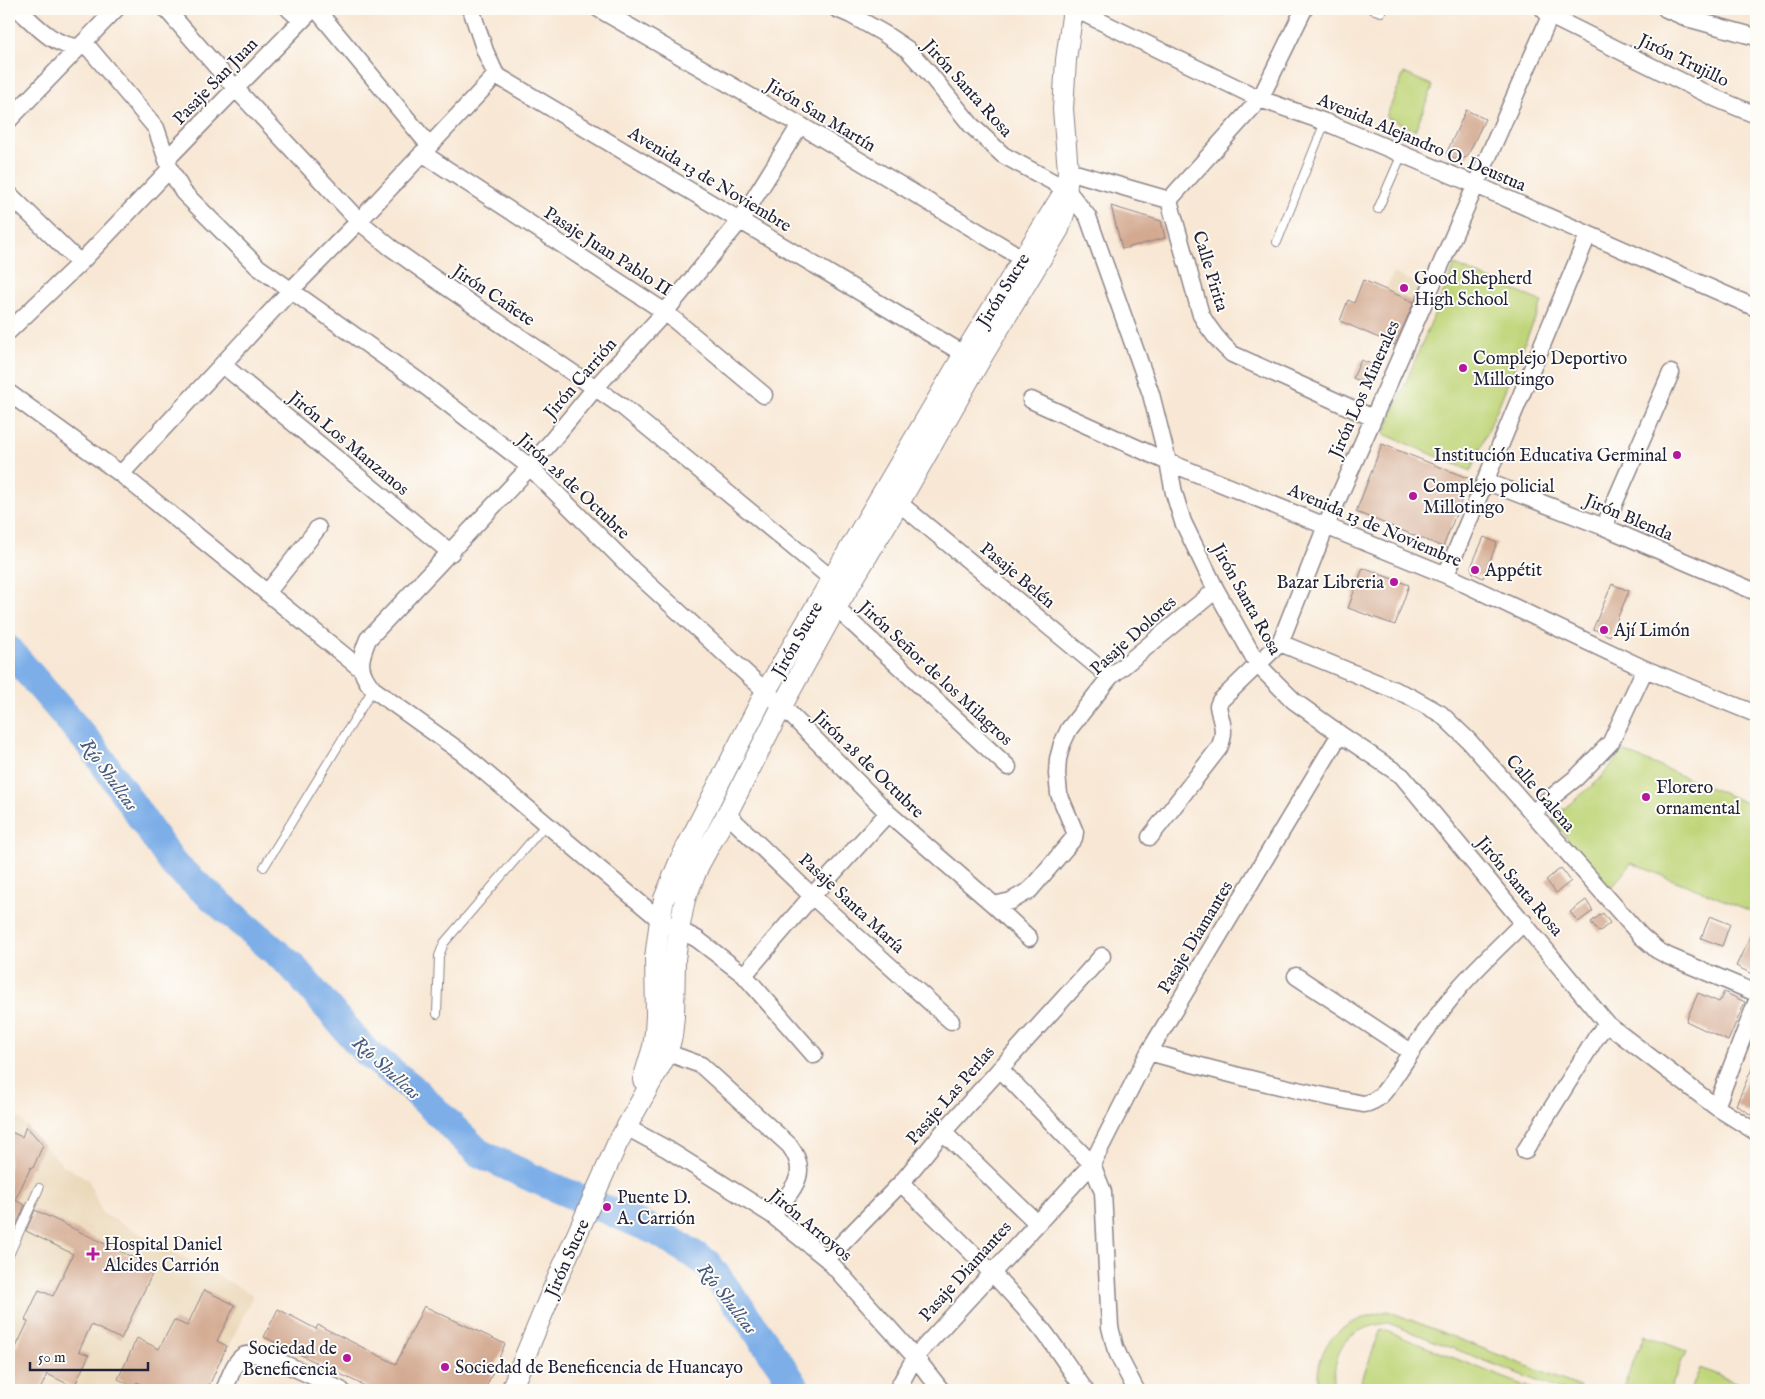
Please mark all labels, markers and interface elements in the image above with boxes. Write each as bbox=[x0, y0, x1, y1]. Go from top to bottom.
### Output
street label: Jirón Trujillo bbox=[1632, 29, 1733, 93]
street label: Pasaje San Juan bbox=[169, 33, 264, 131]
street label: Jirón Santa Rosa bbox=[916, 34, 1017, 143]
street label: Jirón San Martín bbox=[759, 73, 880, 158]
street label: Avenida Alejandro O. Deustua bbox=[1313, 89, 1529, 198]
street label: Avenida 13 de Noviembre bbox=[622, 122, 795, 238]
street label: Pasaje Juan Pablo II bbox=[539, 202, 676, 302]
street label: Calle Pirita bbox=[1186, 228, 1233, 315]
street label: Jirón Sucre bbox=[971, 250, 1036, 334]
street label: Jirón Cañete bbox=[446, 259, 539, 332]
place label: Good Shepherd High School bbox=[1414, 268, 1532, 312]
marker: Good Shepherd High School bbox=[1398, 282, 1410, 294]
street label: Jirón Los Minerales bbox=[1324, 317, 1406, 464]
street label: Jirón Carrión bbox=[538, 334, 623, 426]
place label: Complejo Deportivo Millotingo bbox=[1473, 348, 1628, 392]
marker: Complejo Deportivo Millotingo bbox=[1457, 362, 1469, 374]
street label: Jirón Los Manzanos bbox=[281, 386, 413, 501]
street label: Jirón 28 de Octubre bbox=[510, 428, 634, 545]
place label: Institución Educativa Germinal bbox=[1434, 445, 1667, 468]
marker: Institución Educativa Germinal bbox=[1671, 449, 1683, 461]
place label: Complejo policial Millotingo bbox=[1423, 476, 1555, 520]
street label: Avenida 13 de Noviembre bbox=[1283, 479, 1465, 573]
street label: Jirón Blenda bbox=[1579, 489, 1676, 547]
marker: Complejo policial Millotingo bbox=[1407, 490, 1419, 502]
street label: Pasaje Belén bbox=[975, 538, 1060, 615]
street label: Jirón Santa Rosa bbox=[1205, 538, 1286, 660]
place label: Appétit bbox=[1484, 560, 1542, 583]
marker: Appétit bbox=[1469, 564, 1481, 576]
place label: Bazar Libreria bbox=[1276, 572, 1384, 595]
marker: Bazar Libreria bbox=[1388, 576, 1400, 588]
street label: Pasaje Dolores bbox=[1086, 591, 1182, 681]
street label: Jirón Señor de los Milagros bbox=[852, 595, 1017, 752]
street label: Jirón Sucre bbox=[767, 598, 829, 683]
place label: Ají Limón bbox=[1613, 620, 1690, 643]
marker: Ají Limón bbox=[1598, 624, 1610, 636]
street label: Jirón 28 de Octubre bbox=[806, 705, 928, 824]
water label: Río Shullcas bbox=[74, 734, 143, 817]
street label: Calle Galena bbox=[1500, 751, 1580, 838]
place label: Florero ornamental bbox=[1656, 777, 1740, 821]
marker: Florero ornamental bbox=[1640, 791, 1652, 803]
street label: Jirón Santa Rosa bbox=[1469, 831, 1568, 942]
street label: Pasaje Santa María bbox=[793, 849, 909, 959]
street label: Pasaje Diamantes bbox=[1154, 877, 1239, 998]
water label: Río Shullcas bbox=[346, 1032, 425, 1106]
street label: Pasaje Las Perlas bbox=[902, 1042, 1000, 1150]
street label: Jirón Arroyos bbox=[762, 1184, 856, 1268]
place label: Puente D. A. Carrión bbox=[616, 1187, 696, 1231]
marker: Puente D. A. Carrión bbox=[601, 1201, 613, 1213]
street label: Jirón Sucre bbox=[540, 1216, 596, 1303]
street label: Pasaje Diamantes bbox=[915, 1217, 1017, 1327]
place label: Hospital Daniel Alcides Carrión bbox=[103, 1234, 222, 1278]
marker: Hospital Daniel Alcides Carrión bbox=[86, 1247, 100, 1261]
water label: Río Shullcas bbox=[691, 1259, 762, 1340]
place label: Sociedad de Beneficencia bbox=[243, 1338, 337, 1382]
scale bar bbox=[30, 1339, 148, 1371]
text: 50 m bbox=[38, 1348, 66, 1367]
marker: Sociedad de Beneficencia bbox=[341, 1352, 353, 1364]
place label: Sociedad de Beneficencia de Huancayo bbox=[455, 1357, 743, 1380]
marker: Sociedad de Beneficencia de Huancayo bbox=[439, 1361, 451, 1373]

